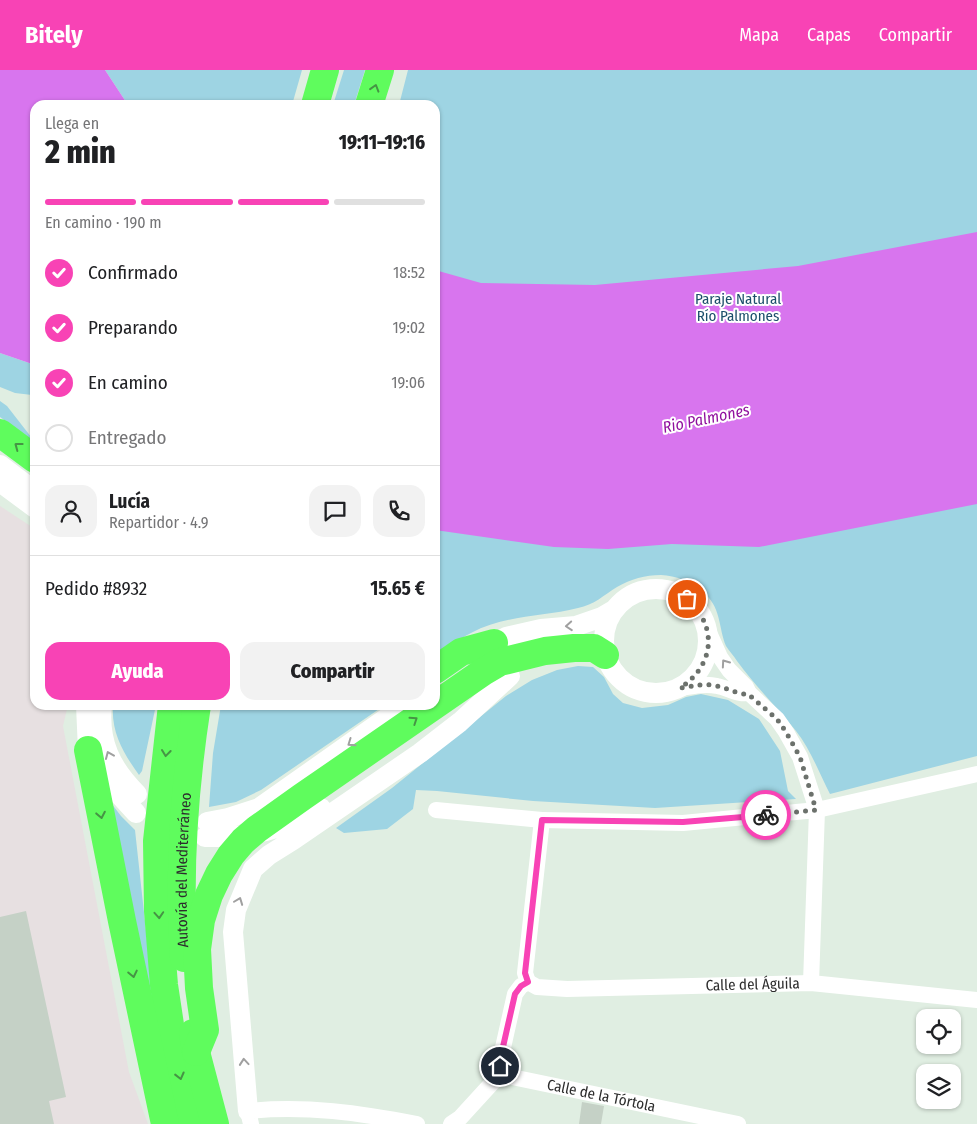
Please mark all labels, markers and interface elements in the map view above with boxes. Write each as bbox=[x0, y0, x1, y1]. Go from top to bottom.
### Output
text: Bitely bbox=[25, 21, 83, 49]
text: Mapa bbox=[739, 24, 779, 46]
text: Capas bbox=[807, 24, 851, 46]
text: Compartir bbox=[879, 24, 952, 46]
one-way arrow bbox=[369, 84, 379, 92]
text: Llega en bbox=[45, 114, 99, 133]
text: 19:11–19:16 bbox=[339, 131, 425, 154]
text: 2 min bbox=[45, 133, 116, 171]
text: En camino · 190 m bbox=[45, 213, 162, 232]
icon: check bbox=[45, 259, 73, 287]
text: Confirmado bbox=[88, 261, 178, 284]
text: 18:52 bbox=[393, 263, 425, 282]
park label: Paraje Natural Río Palmones bbox=[695, 290, 781, 325]
icon: check bbox=[45, 314, 73, 342]
text: Preparando bbox=[88, 316, 178, 339]
text: 19:02 bbox=[392, 318, 425, 337]
icon: check bbox=[45, 369, 73, 397]
text: En camino bbox=[88, 371, 168, 394]
text: 19:06 bbox=[391, 373, 425, 392]
water label: Rio Palmones bbox=[661, 400, 751, 437]
text: Entregado bbox=[88, 426, 167, 449]
one-way arrow bbox=[14, 443, 24, 452]
button: person bbox=[45, 485, 97, 537]
button: chat bbox=[309, 485, 361, 537]
button: phone bbox=[373, 485, 425, 537]
text: Lucía bbox=[109, 490, 150, 513]
text: Repartidor · 4.9 bbox=[109, 513, 208, 532]
text: Pedido #8932 bbox=[45, 577, 147, 600]
text: 15.65 € bbox=[370, 577, 425, 600]
pin bbox=[666, 578, 708, 620]
icon: bag bbox=[673, 585, 701, 613]
one-way arrow bbox=[564, 621, 572, 632]
button: Ayuda bbox=[45, 642, 230, 700]
button: Compartir bbox=[240, 642, 425, 700]
one-way arrow bbox=[722, 659, 731, 668]
one-way arrow bbox=[409, 717, 418, 726]
one-way arrow bbox=[347, 737, 357, 746]
one-way arrow bbox=[161, 750, 172, 758]
one-way arrow bbox=[104, 751, 115, 760]
courier bbox=[741, 790, 791, 840]
street label: Autovía del Mediterráneo bbox=[173, 792, 195, 948]
icon: bike bbox=[752, 801, 780, 829]
one-way arrow bbox=[95, 810, 105, 819]
one-way arrow bbox=[233, 897, 243, 906]
one-way arrow bbox=[153, 912, 164, 920]
one-way arrow bbox=[127, 969, 138, 978]
street label: Calle del Águila bbox=[705, 974, 800, 995]
map controls bbox=[916, 1009, 961, 1109]
button: locate bbox=[916, 1009, 961, 1054]
pin bbox=[479, 1045, 521, 1087]
icon: home bbox=[486, 1052, 514, 1080]
one-way arrow bbox=[238, 1058, 249, 1066]
button: layers bbox=[916, 1064, 961, 1109]
one-way arrow bbox=[174, 1072, 185, 1081]
street label: Calle de la Tórtola bbox=[545, 1076, 657, 1116]

